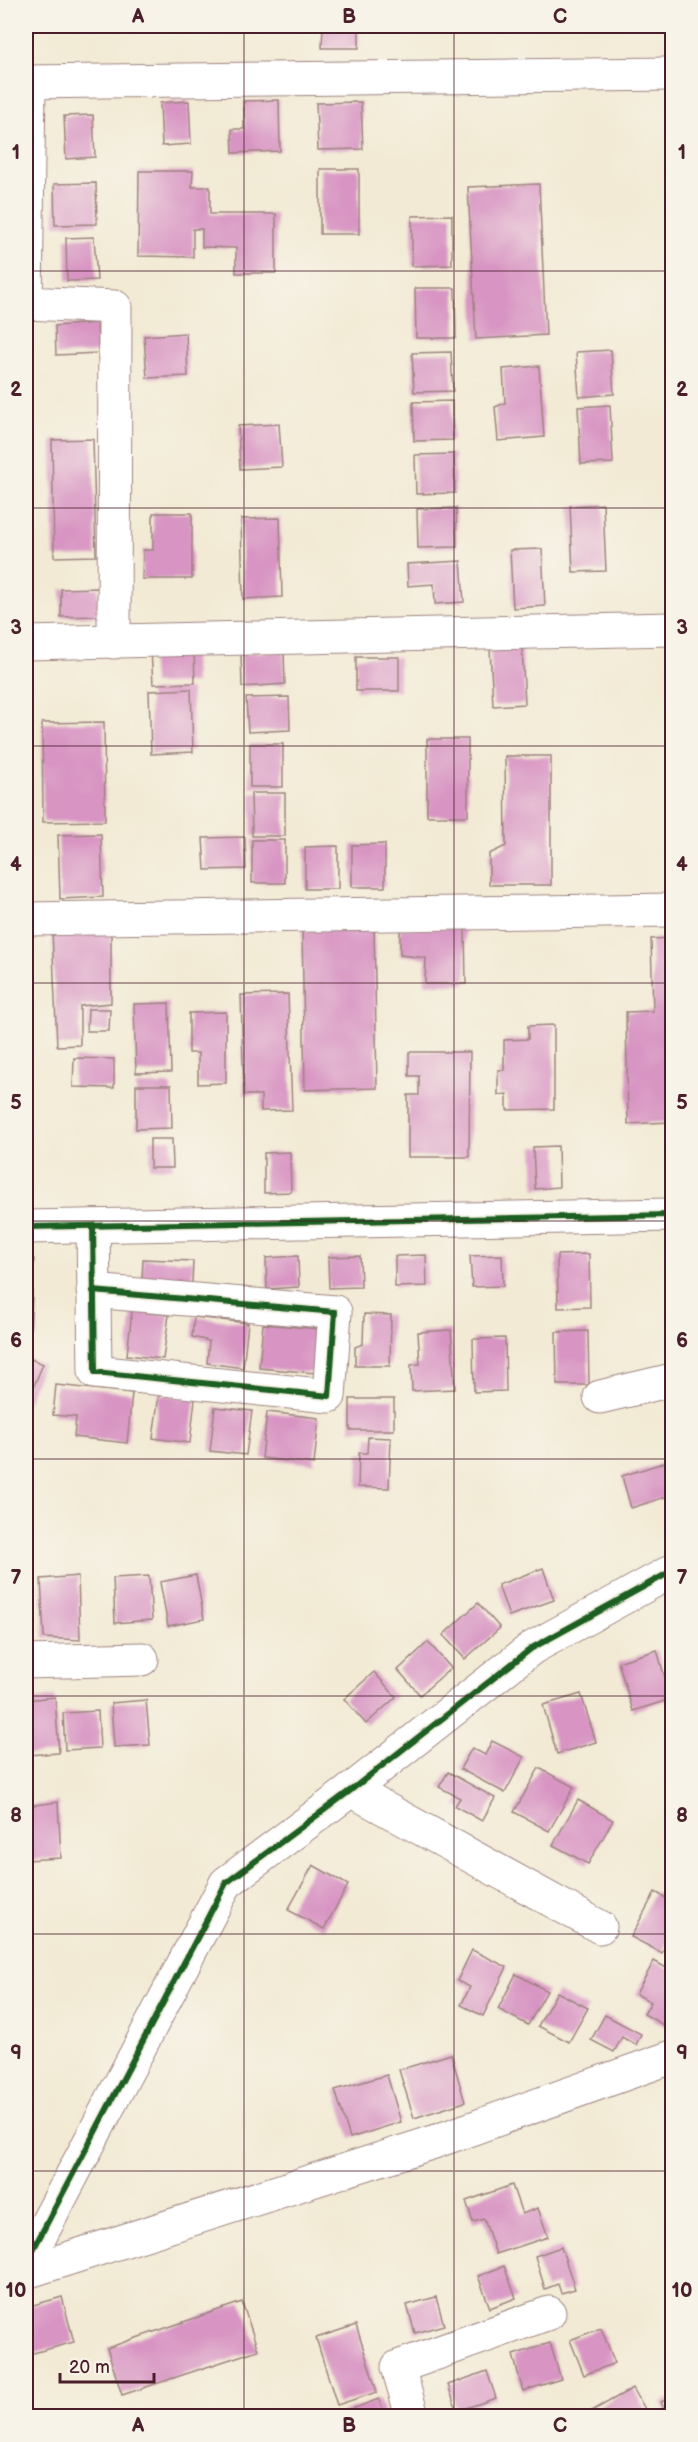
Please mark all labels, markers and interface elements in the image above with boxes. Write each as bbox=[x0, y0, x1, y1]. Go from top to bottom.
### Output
text: A bbox=[131, 5, 145, 29]
text: B bbox=[342, 5, 356, 29]
text: C bbox=[553, 5, 567, 29]
text: 1 bbox=[12, 141, 20, 165]
text: 1 bbox=[678, 141, 686, 165]
text: 2 bbox=[10, 378, 22, 402]
text: 2 bbox=[676, 378, 688, 402]
text: 3 bbox=[10, 616, 22, 640]
text: 3 bbox=[676, 616, 688, 640]
text: 4 bbox=[10, 853, 22, 877]
text: 4 bbox=[676, 853, 688, 877]
text: 5 bbox=[10, 1091, 22, 1115]
text: 5 bbox=[676, 1091, 688, 1115]
text: 6 bbox=[10, 1329, 22, 1353]
text: 6 bbox=[676, 1329, 688, 1353]
text: 7 bbox=[10, 1566, 22, 1590]
text: 7 bbox=[676, 1566, 688, 1590]
text: 8 bbox=[10, 1804, 22, 1828]
text: 8 bbox=[676, 1804, 688, 1828]
text: 9 bbox=[10, 2041, 22, 2065]
text: 9 bbox=[676, 2041, 688, 2065]
text: 10 bbox=[6, 2279, 26, 2303]
text: 10 bbox=[672, 2279, 692, 2303]
scale bar bbox=[60, 2346, 154, 2384]
text: 20 m bbox=[69, 2357, 110, 2378]
text: A bbox=[131, 2414, 145, 2438]
text: B bbox=[342, 2414, 356, 2438]
text: C bbox=[553, 2414, 567, 2438]

